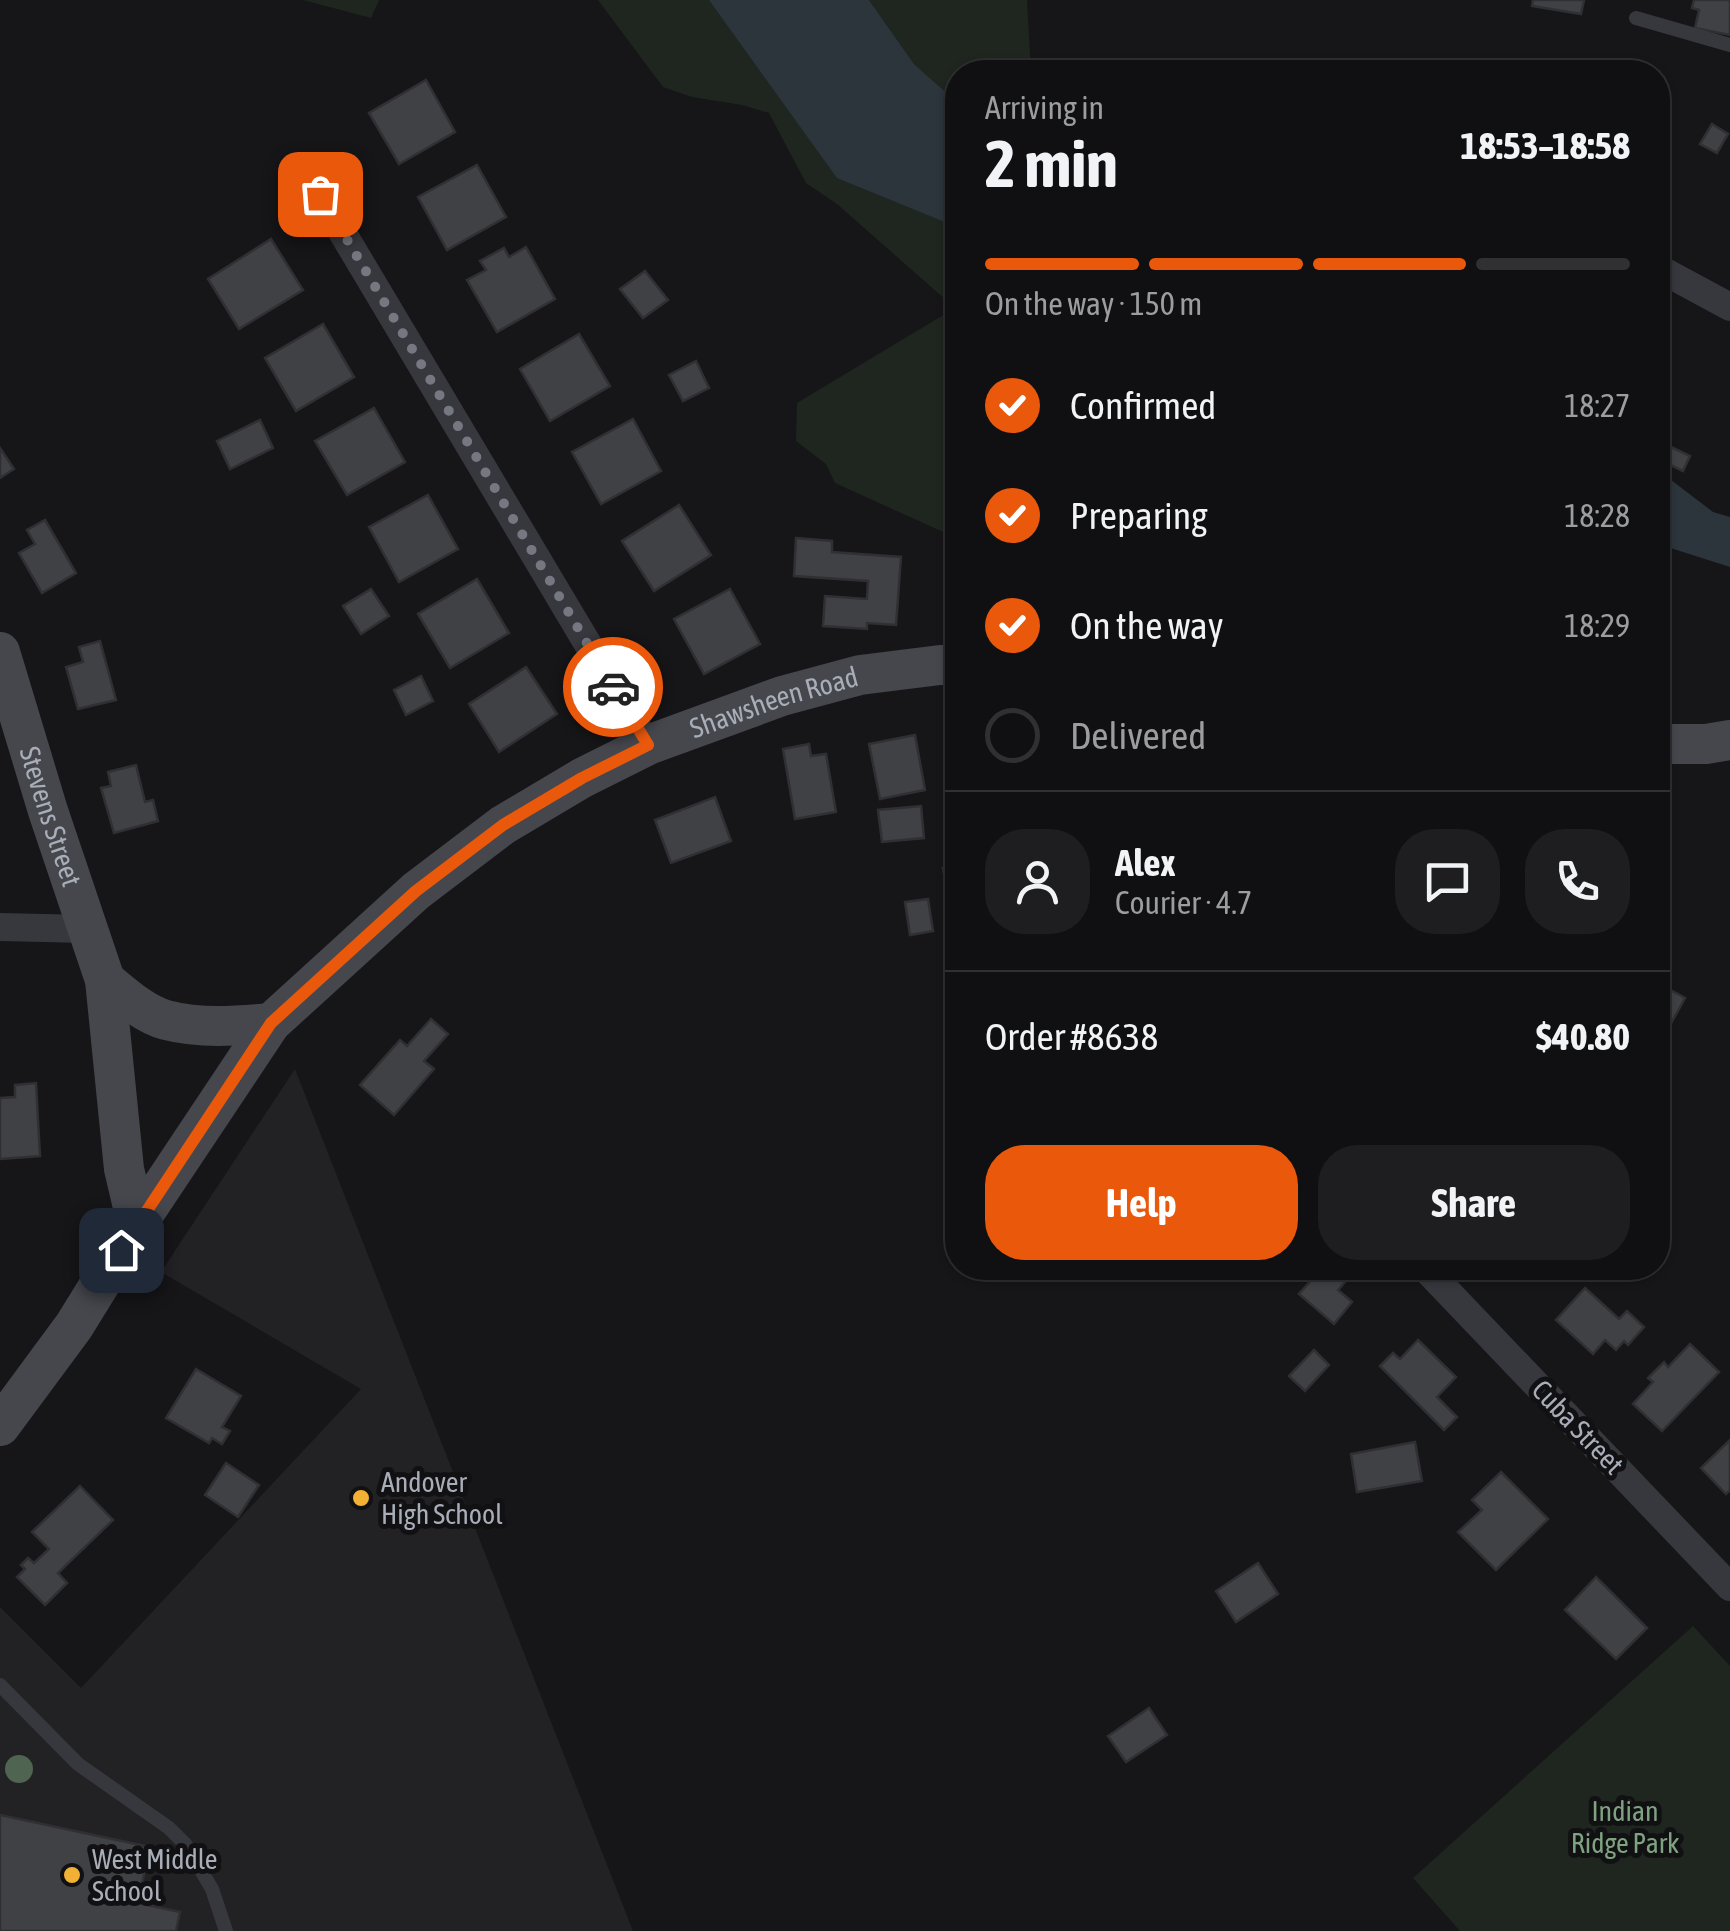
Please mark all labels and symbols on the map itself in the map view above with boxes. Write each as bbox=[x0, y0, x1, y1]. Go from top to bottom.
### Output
pin bbox=[278, 152, 363, 237]
courier bbox=[563, 637, 663, 737]
street label: Shawsheen Road bbox=[685, 660, 861, 744]
street label: Stevens Street bbox=[13, 743, 88, 890]
pin bbox=[79, 1208, 164, 1293]
street label: Cuba Street bbox=[1526, 1374, 1630, 1480]
place label: Andover High School bbox=[381, 1466, 503, 1530]
marker: Andover High School bbox=[350, 1487, 372, 1509]
park label: Indian Ridge Park bbox=[1571, 1795, 1679, 1859]
place label: West Middle School bbox=[92, 1843, 218, 1907]
marker: West Middle School bbox=[61, 1864, 83, 1886]

